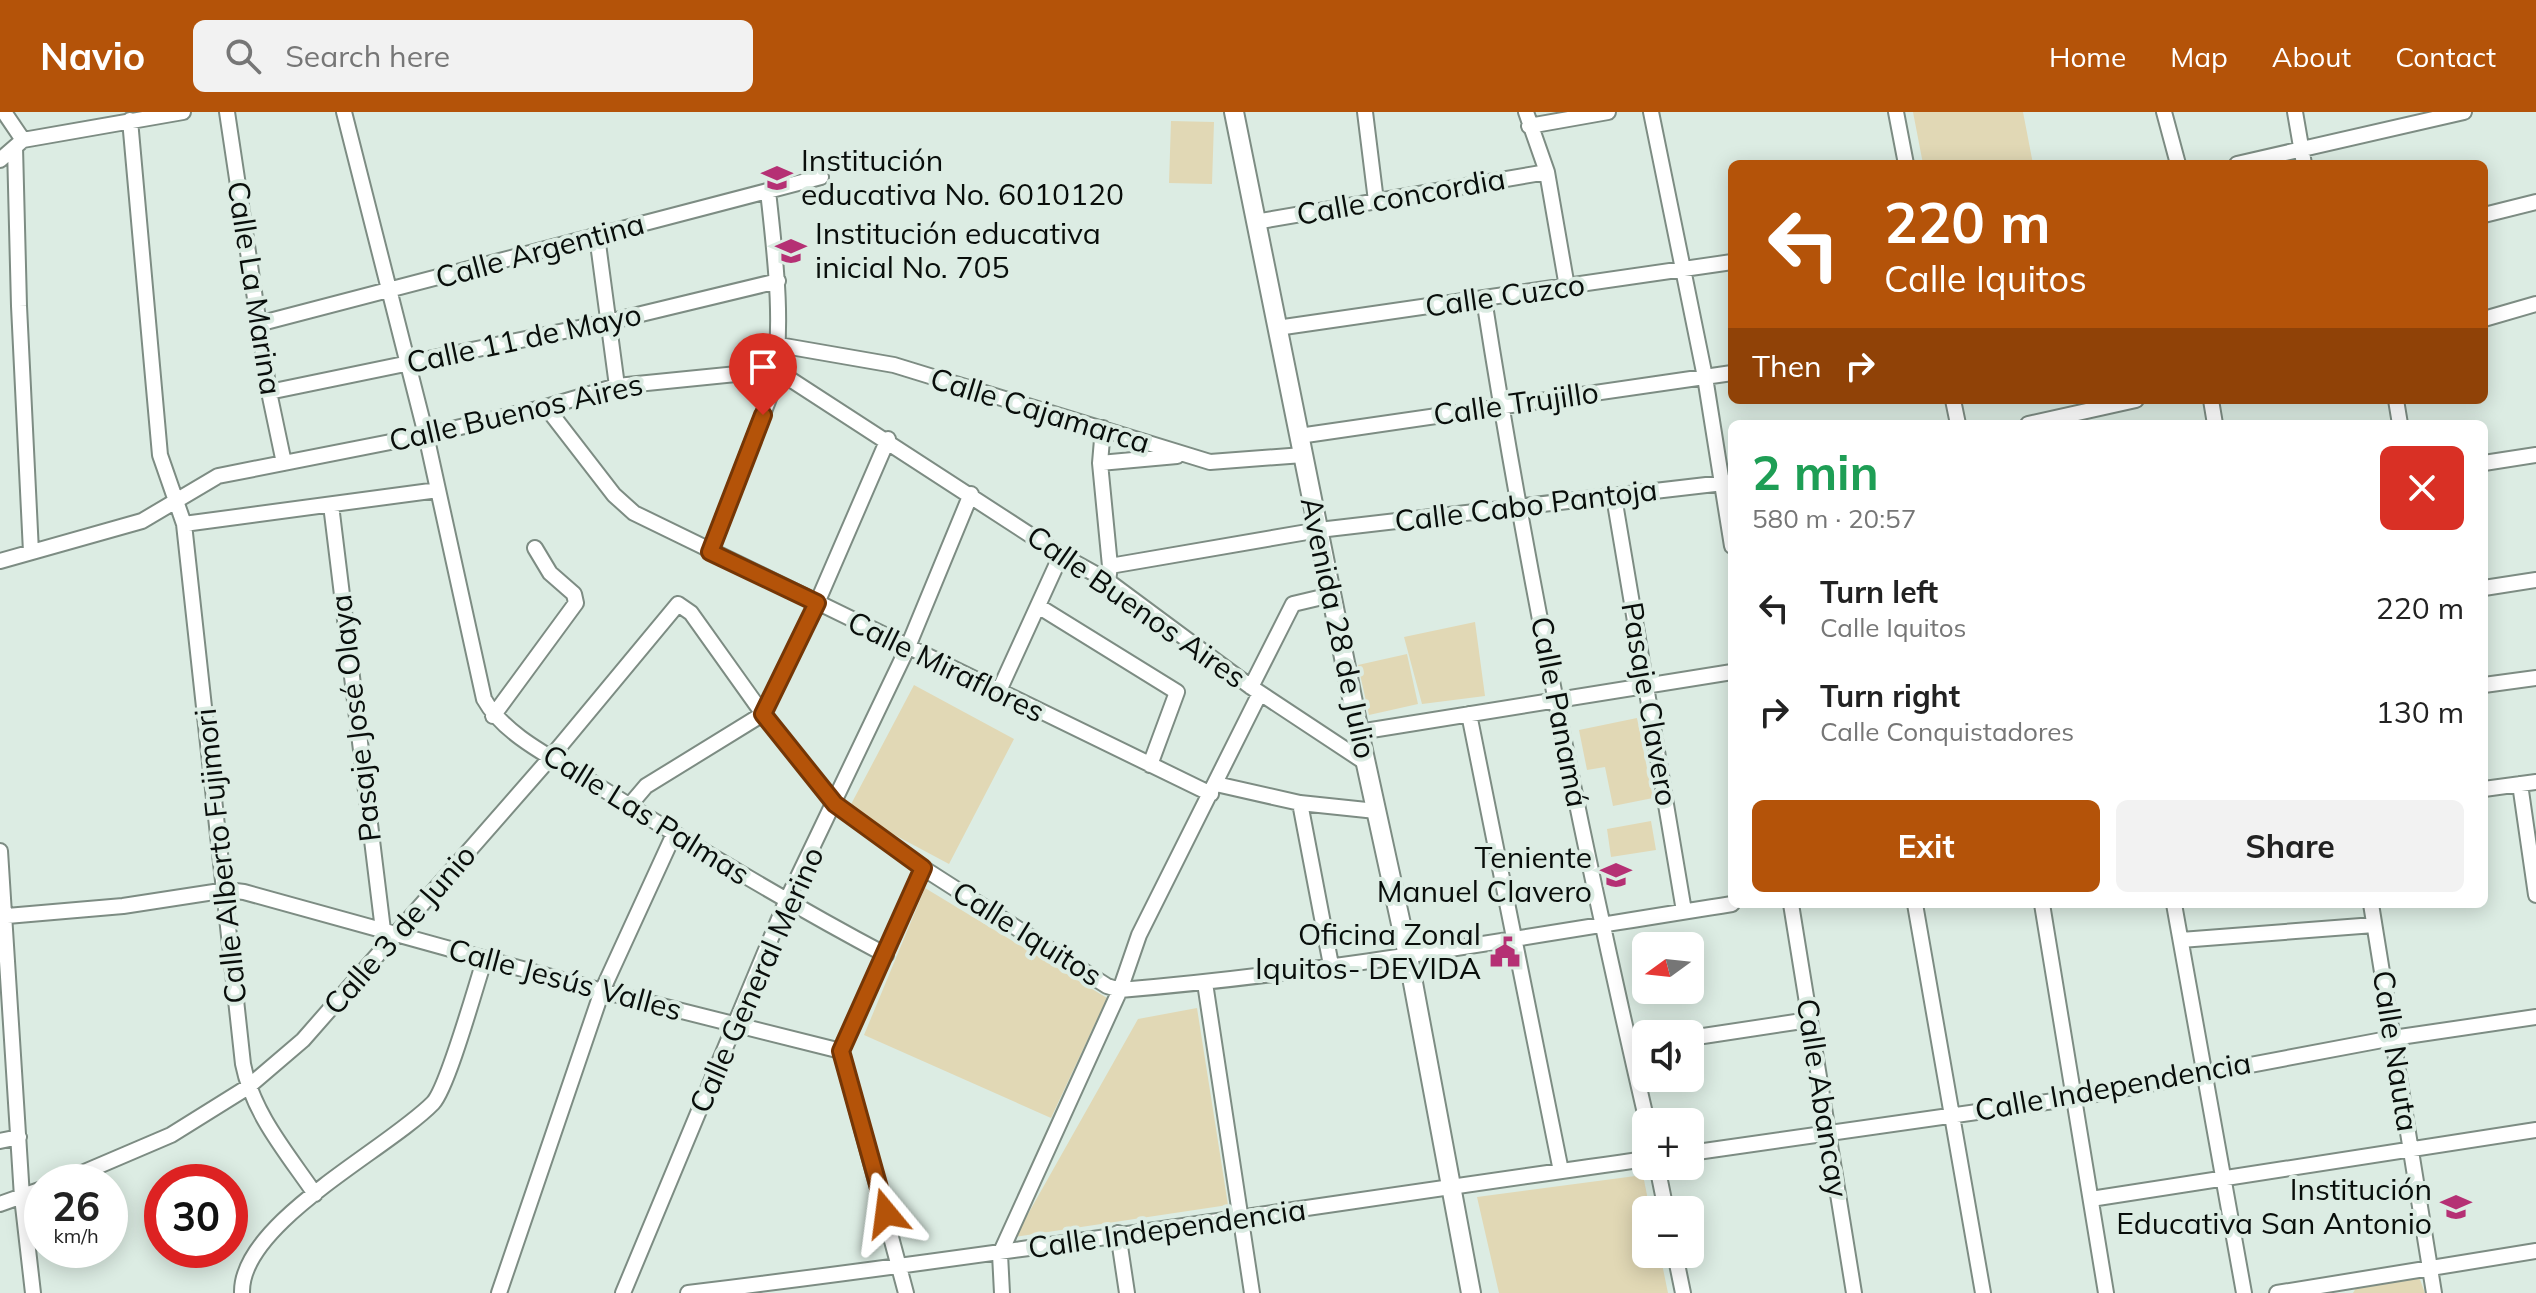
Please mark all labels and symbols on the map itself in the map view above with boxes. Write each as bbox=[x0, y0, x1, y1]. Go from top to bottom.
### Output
place label: Institución educativa No. 6010120 bbox=[801, 141, 1124, 213]
street label: Calle concordia bbox=[1294, 159, 1508, 233]
school or university icon: Institución educativa No. 6010120 bbox=[760, 161, 794, 195]
street label: Calle La Marina bbox=[219, 178, 291, 397]
street label: Calle Argentina bbox=[431, 204, 648, 296]
place label: Institución educativa inicial No. 705 bbox=[815, 214, 1101, 286]
school or university icon: Institución educativa inicial No. 705 bbox=[774, 234, 808, 268]
street label: Calle Cuzco bbox=[1423, 265, 1587, 325]
street label: Calle 11 de Mayo bbox=[403, 295, 645, 381]
pin bbox=[729, 333, 797, 415]
street label: Calle Cajamarca bbox=[926, 359, 1155, 461]
street label: Calle Buenos Aires bbox=[385, 364, 646, 460]
street label: Calle Trujillo bbox=[1431, 373, 1601, 433]
street label: Calle Cabo Pantoja bbox=[1392, 470, 1659, 540]
street label: Avenida 28 de Julio bbox=[1293, 494, 1385, 762]
street label: Calle Buenos Aires bbox=[1020, 516, 1254, 696]
street label: Pasaje José Olaya bbox=[321, 592, 389, 844]
street label: Pasaje Clavero bbox=[1613, 599, 1687, 809]
street label: Calle Miraflores bbox=[842, 602, 1051, 730]
street label: Calle Panamá bbox=[1523, 613, 1597, 810]
street label: Calle Alberto Fujimori bbox=[186, 707, 254, 1006]
street label: Calle Las Palmas bbox=[536, 735, 757, 893]
street label: Calle 3 de Junio bbox=[315, 836, 484, 1022]
place label: Teniente Manuel Clavero bbox=[1377, 838, 1592, 910]
street label: Calle General Merino bbox=[680, 841, 832, 1118]
school or university icon: Teniente Manuel Clavero bbox=[1599, 858, 1633, 892]
street label: Calle Iquitos bbox=[946, 872, 1109, 994]
place label: Oficina Zonal Iquitos- DEVIDA bbox=[1255, 915, 1481, 987]
street label: Calle Jesús Valles bbox=[444, 930, 686, 1028]
north arrow bbox=[1632, 932, 1704, 1004]
public building icon: Oficina Zonal Iquitos- DEVIDA bbox=[1488, 935, 1522, 969]
street label: Calle Nauta bbox=[2364, 968, 2427, 1134]
street label: Calle Abancay bbox=[1789, 996, 1857, 1200]
street label: Calle Independencia bbox=[1972, 1043, 2254, 1129]
speed limit sign: 30 bbox=[144, 1164, 248, 1268]
place label: Institución Educativa San Antonio bbox=[2116, 1170, 2432, 1242]
position arrow bbox=[844, 1171, 928, 1255]
street label: Calle Independencia bbox=[1026, 1190, 1308, 1266]
school or university icon: Institución Educativa San Antonio bbox=[2439, 1190, 2473, 1224]

